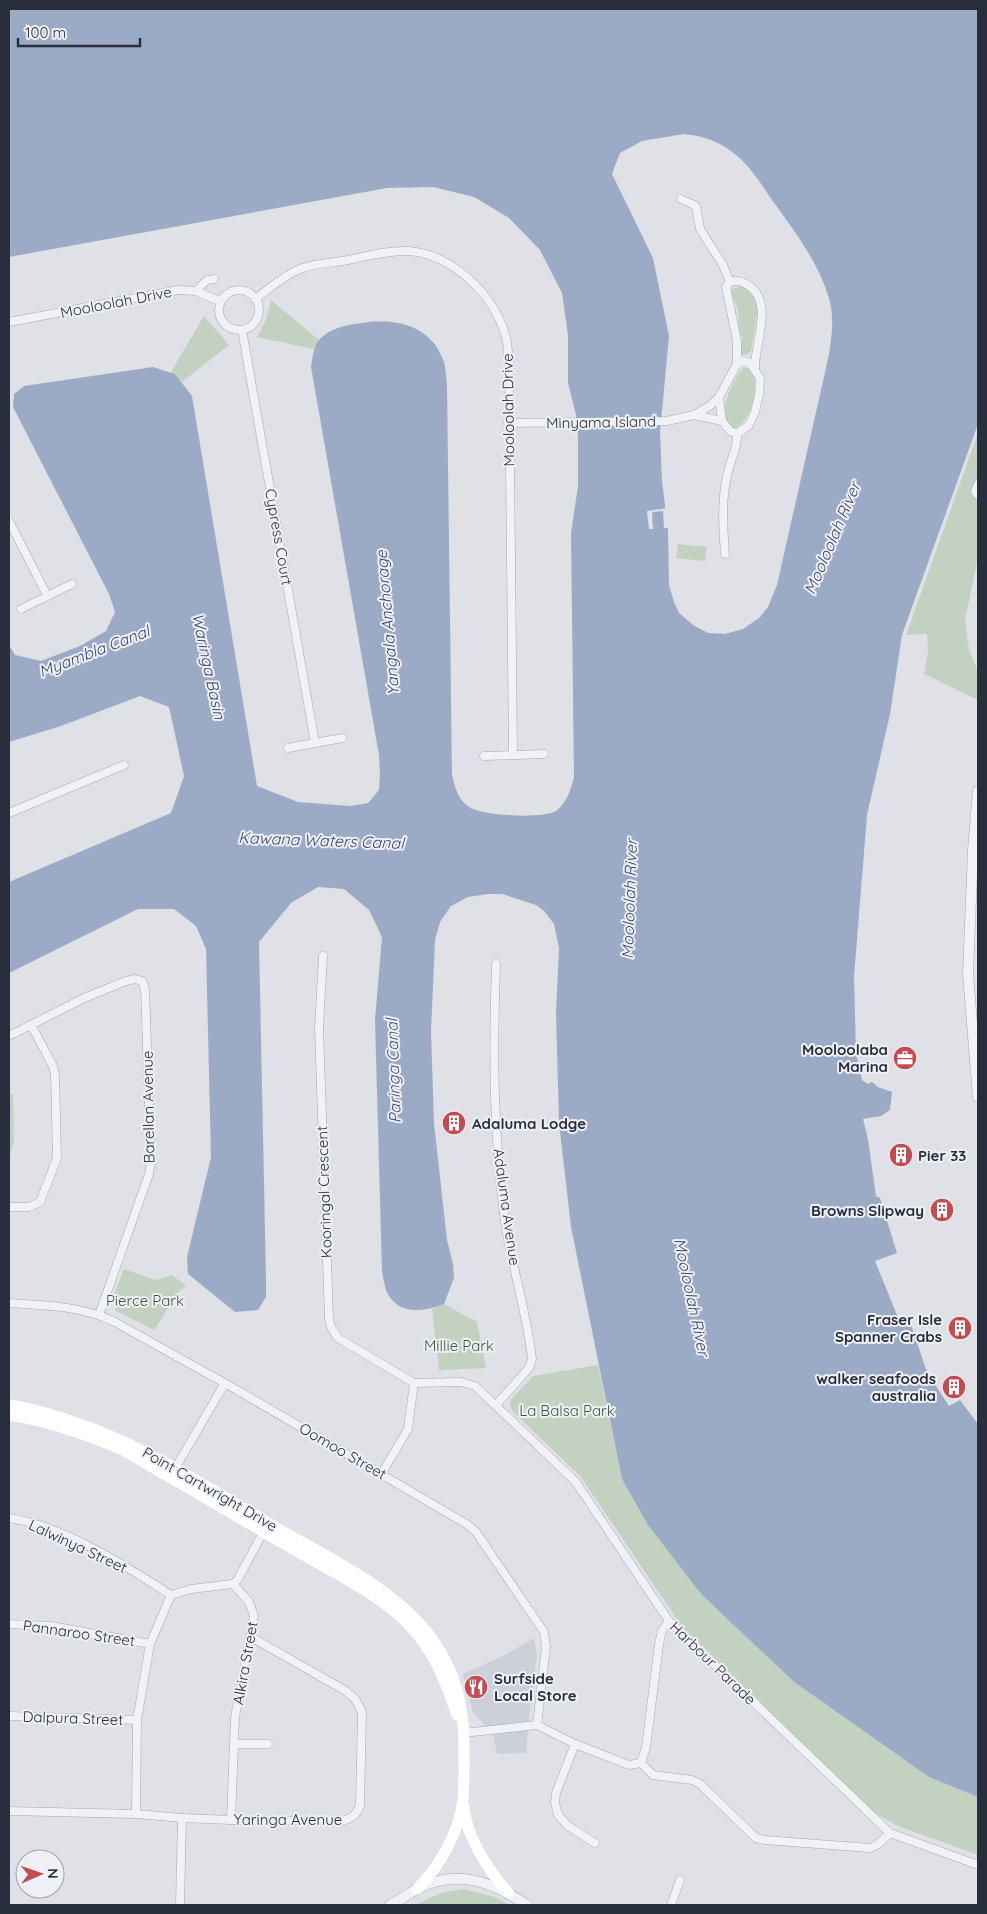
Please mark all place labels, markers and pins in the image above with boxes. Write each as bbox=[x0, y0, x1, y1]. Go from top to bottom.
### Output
place label: Mooloolaba Marina bbox=[802, 1040, 888, 1076]
office icon: Mooloolaba Marina bbox=[892, 1045, 918, 1071]
building icon: Adaluma Lodge bbox=[441, 1110, 467, 1136]
place label: Adaluma Lodge bbox=[472, 1114, 586, 1133]
building icon: Pier 33 bbox=[888, 1142, 914, 1168]
place label: Pier 33 bbox=[918, 1146, 966, 1165]
building icon: Browns Slipway bbox=[929, 1197, 955, 1223]
place label: Browns Slipway bbox=[811, 1201, 924, 1220]
place label: Fraser Isle Spanner Crabs bbox=[835, 1310, 942, 1346]
building icon: Fraser Isle Spanner Crabs bbox=[947, 1315, 973, 1341]
place label: walker seafoods australia bbox=[816, 1369, 936, 1405]
building icon: walker seafoods australia bbox=[941, 1374, 967, 1400]
place label: Surfside Local Store bbox=[494, 1669, 577, 1705]
restaurant icon: Surfside Local Store bbox=[463, 1674, 489, 1700]

